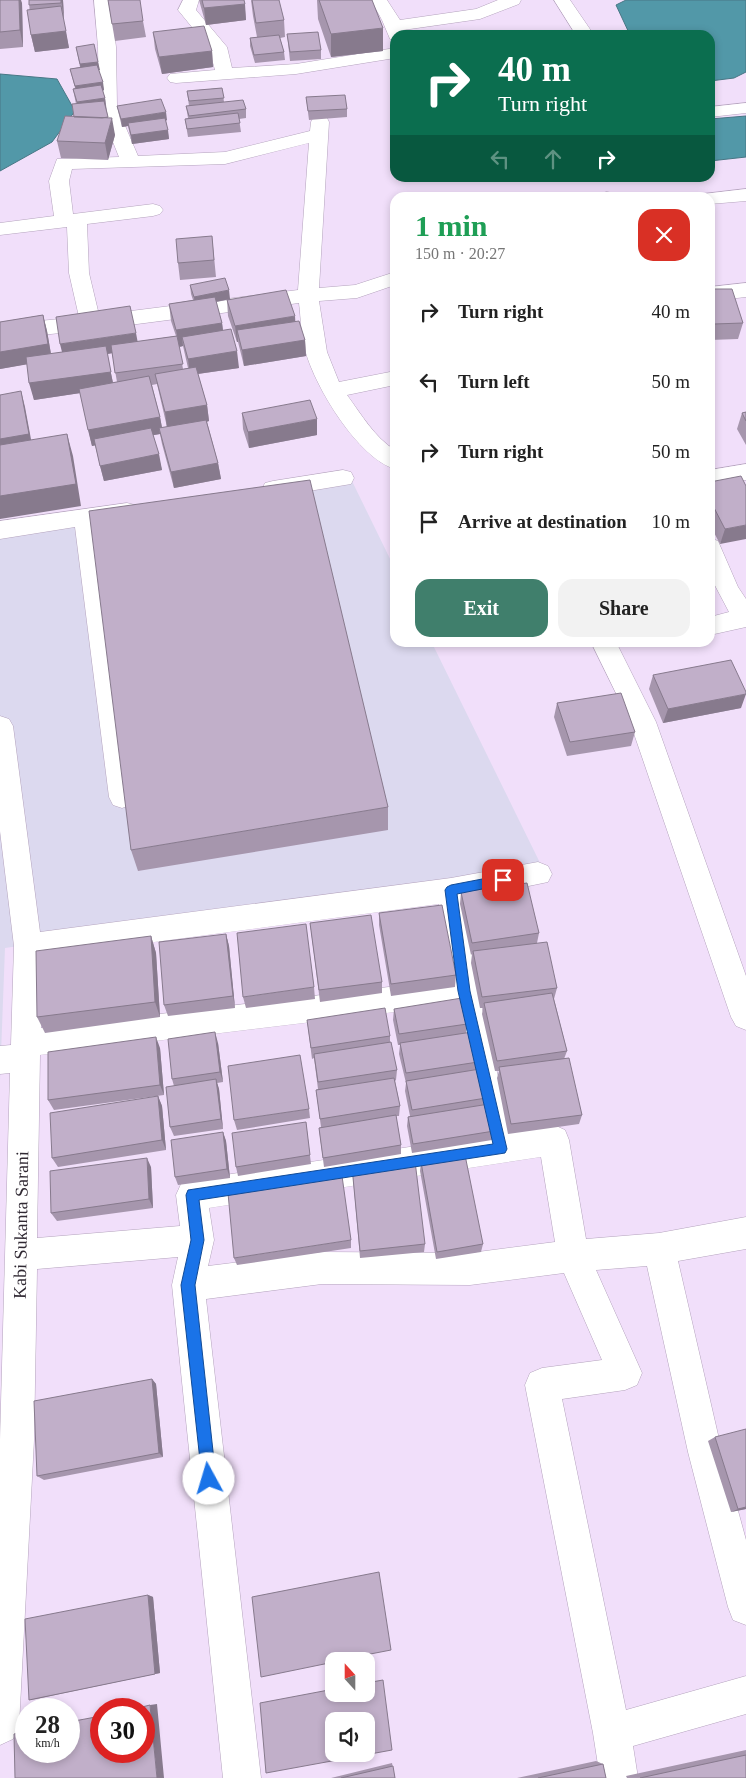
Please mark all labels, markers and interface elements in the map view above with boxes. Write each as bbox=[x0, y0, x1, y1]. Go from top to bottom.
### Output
icon: right bbox=[415, 50, 480, 115]
text: 40 m bbox=[498, 50, 571, 89]
text: Turn right bbox=[498, 91, 587, 116]
icon: left bbox=[486, 145, 514, 173]
icon: ahead bbox=[539, 145, 567, 173]
icon: right bbox=[592, 145, 620, 173]
text: 1 min bbox=[415, 209, 488, 242]
button: close bbox=[638, 209, 690, 261]
text: 150 m · 20:27 bbox=[415, 245, 505, 262]
icon: right bbox=[415, 298, 443, 326]
text: Turn right bbox=[458, 301, 543, 322]
text: 40 m bbox=[651, 301, 690, 322]
icon: left bbox=[415, 368, 443, 396]
text: Turn left bbox=[458, 371, 530, 392]
text: 50 m bbox=[651, 371, 690, 392]
icon: right bbox=[415, 438, 443, 466]
text: Turn right bbox=[458, 441, 543, 462]
text: 50 m bbox=[651, 441, 690, 462]
icon: arrive bbox=[415, 508, 443, 536]
text: Arrive at destination bbox=[458, 511, 627, 532]
text: 10 m bbox=[651, 511, 690, 532]
button: Exit bbox=[415, 579, 548, 637]
button: Share bbox=[558, 579, 690, 637]
pin bbox=[482, 859, 524, 901]
icon: arrive bbox=[489, 866, 517, 894]
street label: Kabi Sukanta Sarani bbox=[10, 1151, 32, 1299]
position arrow bbox=[182, 1452, 234, 1504]
north arrow bbox=[325, 1652, 375, 1702]
map controls bbox=[325, 1652, 375, 1762]
speed limit sign: 30 bbox=[90, 1698, 155, 1763]
text: 28 bbox=[35, 1711, 60, 1738]
button: sound bbox=[325, 1712, 375, 1762]
text: km/h bbox=[35, 1736, 60, 1750]

